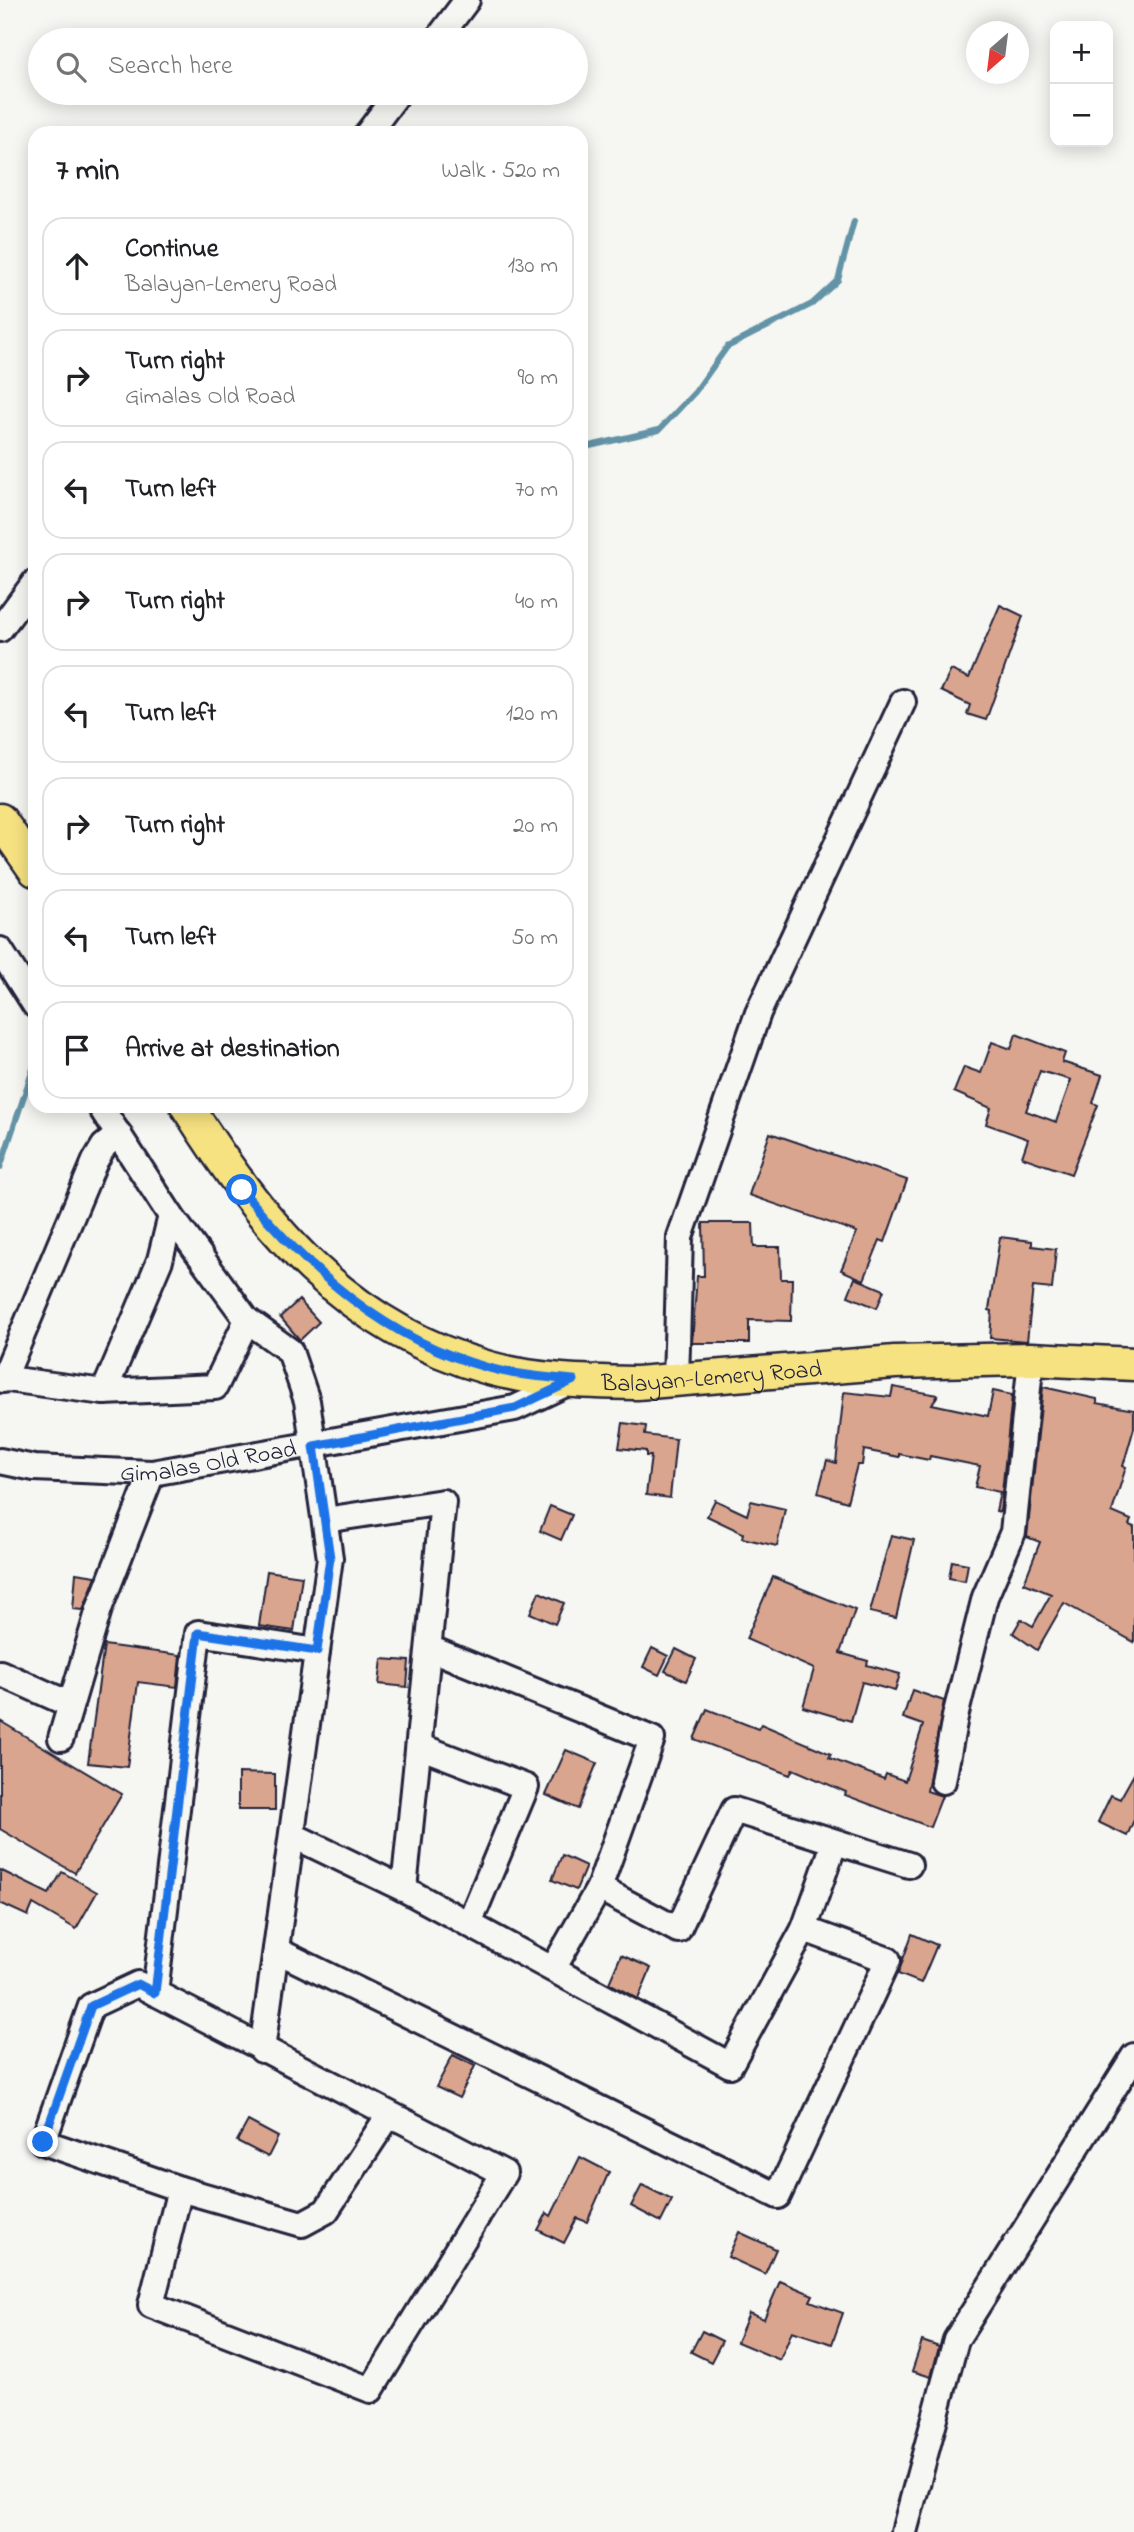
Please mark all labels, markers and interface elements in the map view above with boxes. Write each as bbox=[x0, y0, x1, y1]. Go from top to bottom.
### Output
north arrow bbox=[966, 21, 1029, 84]
map controls bbox=[1050, 21, 1113, 147]
button: + bbox=[1050, 21, 1113, 84]
search box bbox=[28, 28, 588, 105]
icon: search bbox=[52, 48, 90, 86]
text: Search here bbox=[108, 48, 233, 86]
button: − bbox=[1050, 84, 1113, 147]
text: 7 min bbox=[56, 150, 119, 194]
text: Walk · 520 m bbox=[441, 155, 560, 188]
text: Continue bbox=[125, 231, 218, 269]
icon: ahead bbox=[58, 247, 96, 285]
text: 130 m bbox=[508, 250, 558, 283]
text: Balayan-Lemery Road bbox=[125, 269, 337, 302]
text: Turn right bbox=[125, 343, 225, 381]
icon: right bbox=[58, 359, 96, 397]
text: 90 m bbox=[518, 362, 558, 395]
text: Gimalas Old Road bbox=[125, 381, 295, 414]
icon: left bbox=[58, 471, 96, 509]
text: Turn left bbox=[125, 471, 216, 509]
text: 70 m bbox=[515, 474, 558, 507]
icon: right bbox=[58, 583, 96, 621]
text: Turn right bbox=[125, 583, 225, 621]
text: 40 m bbox=[515, 586, 558, 619]
icon: left bbox=[58, 695, 96, 733]
text: Turn left bbox=[125, 695, 216, 733]
text: 120 m bbox=[506, 698, 558, 731]
icon: right bbox=[58, 807, 96, 845]
text: Turn right bbox=[125, 807, 225, 845]
text: 20 m bbox=[513, 810, 558, 843]
icon: left bbox=[58, 919, 96, 957]
text: Turn left bbox=[125, 919, 216, 957]
text: 50 m bbox=[511, 922, 558, 955]
icon: arrive bbox=[58, 1031, 96, 1069]
text: Arrive at destination bbox=[125, 1031, 340, 1069]
route start bbox=[226, 1174, 257, 1205]
street label: Balayan-Lemery Road bbox=[600, 1353, 824, 1403]
street label: Gimalas Old Road bbox=[119, 1432, 300, 1493]
route end bbox=[27, 2126, 58, 2157]

